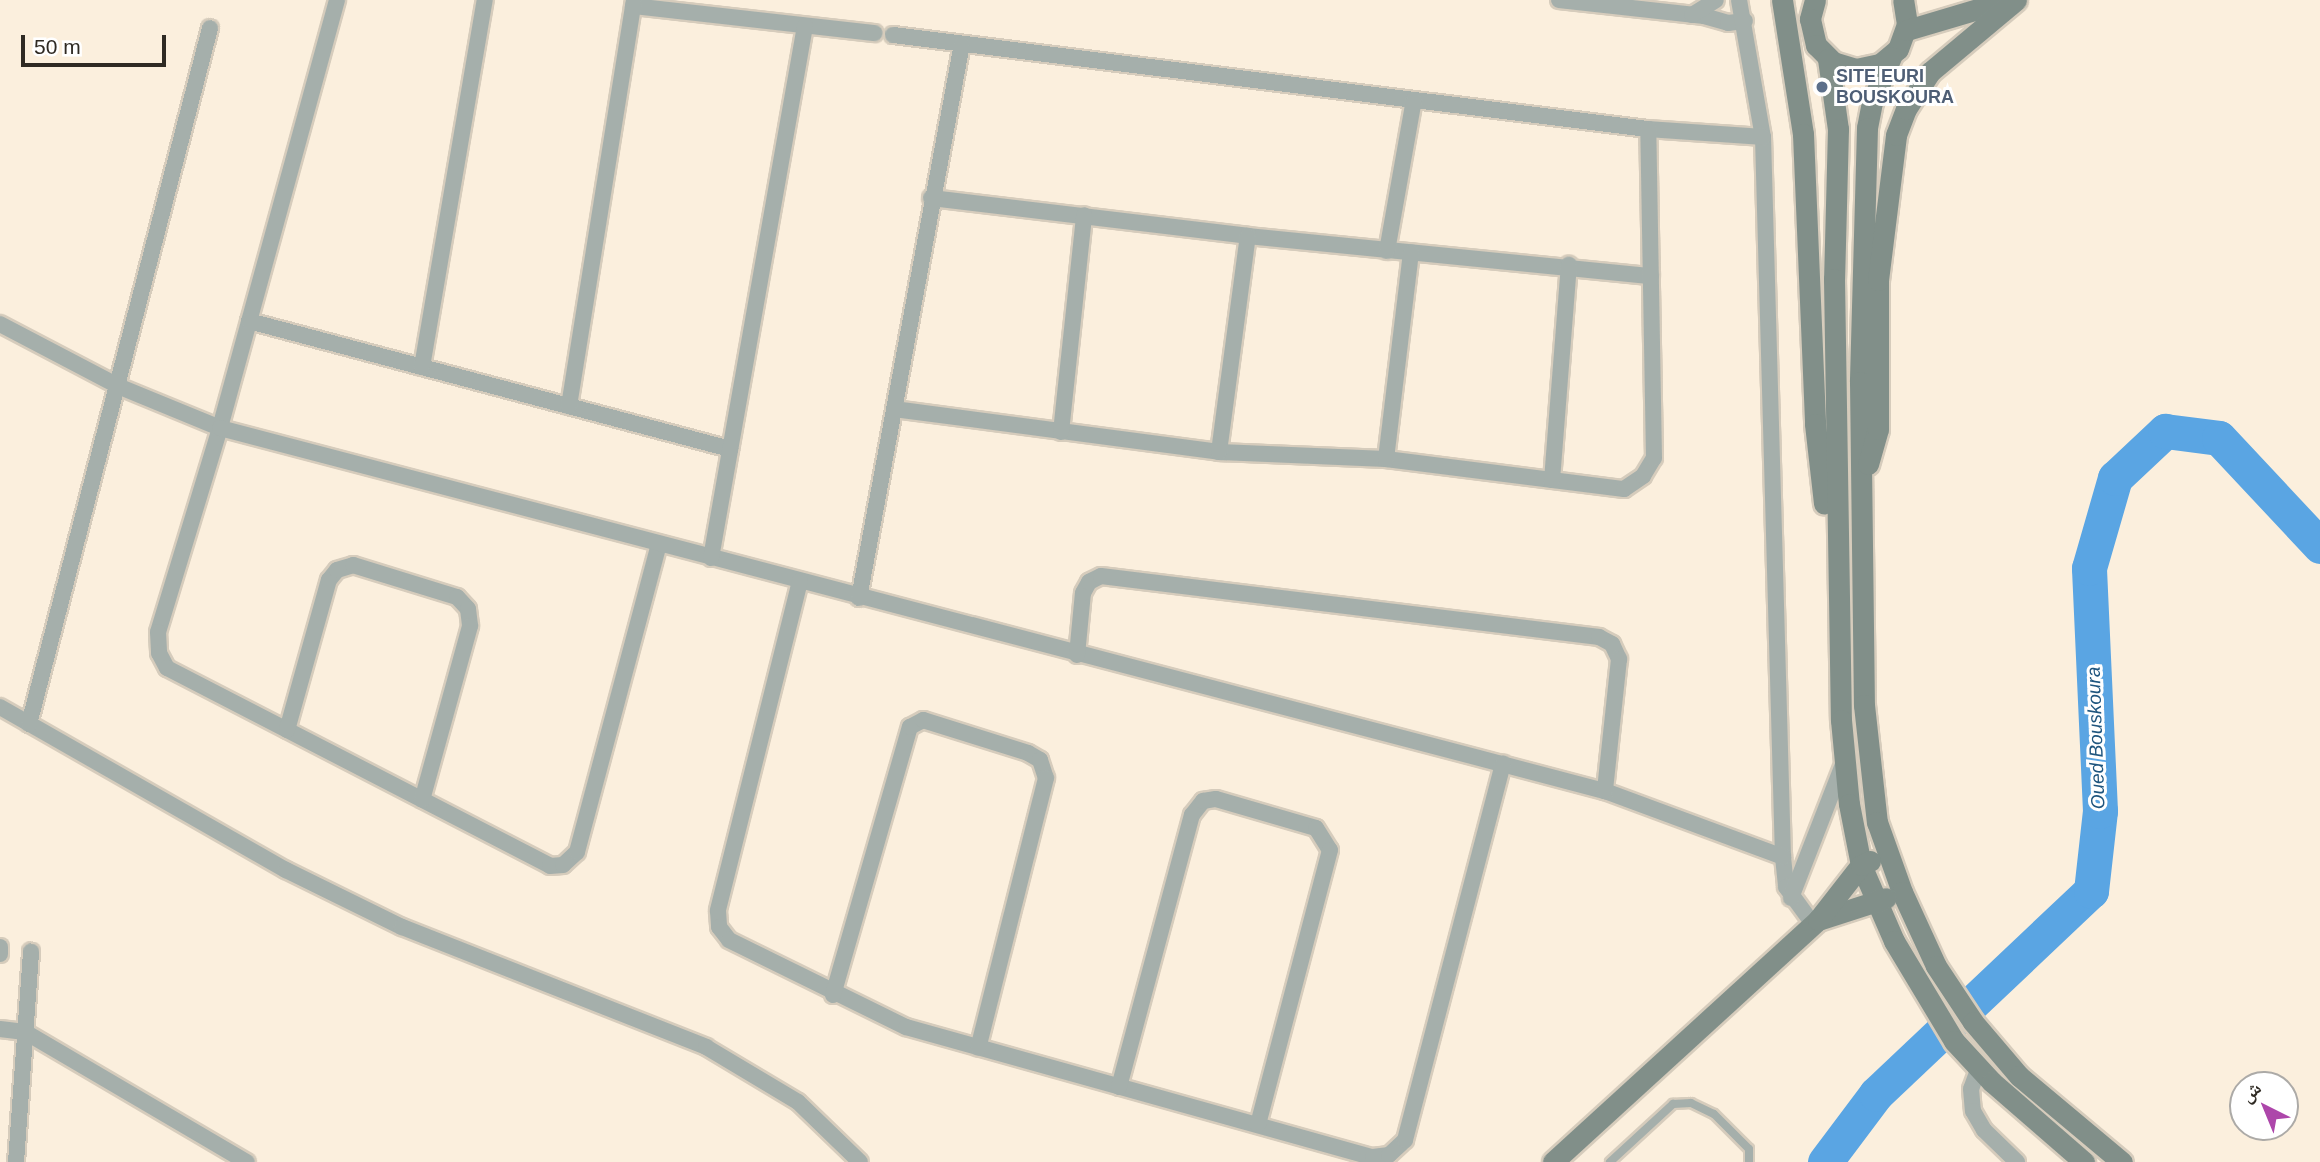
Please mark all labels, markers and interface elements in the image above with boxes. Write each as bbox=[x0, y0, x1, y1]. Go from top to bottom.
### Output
scale bar bbox=[24, 21, 170, 65]
text: 50 m bbox=[34, 35, 81, 58]
place label: SITE EURI BOUSKOURA bbox=[1836, 66, 1954, 108]
marker: SITE EURI BOUSKOURA bbox=[1814, 79, 1830, 95]
water label: Oued Bouskoura bbox=[2082, 666, 2110, 810]
north arrow bbox=[2229, 1071, 2299, 1141]
text: ش bbox=[2236, 1077, 2265, 1106]

